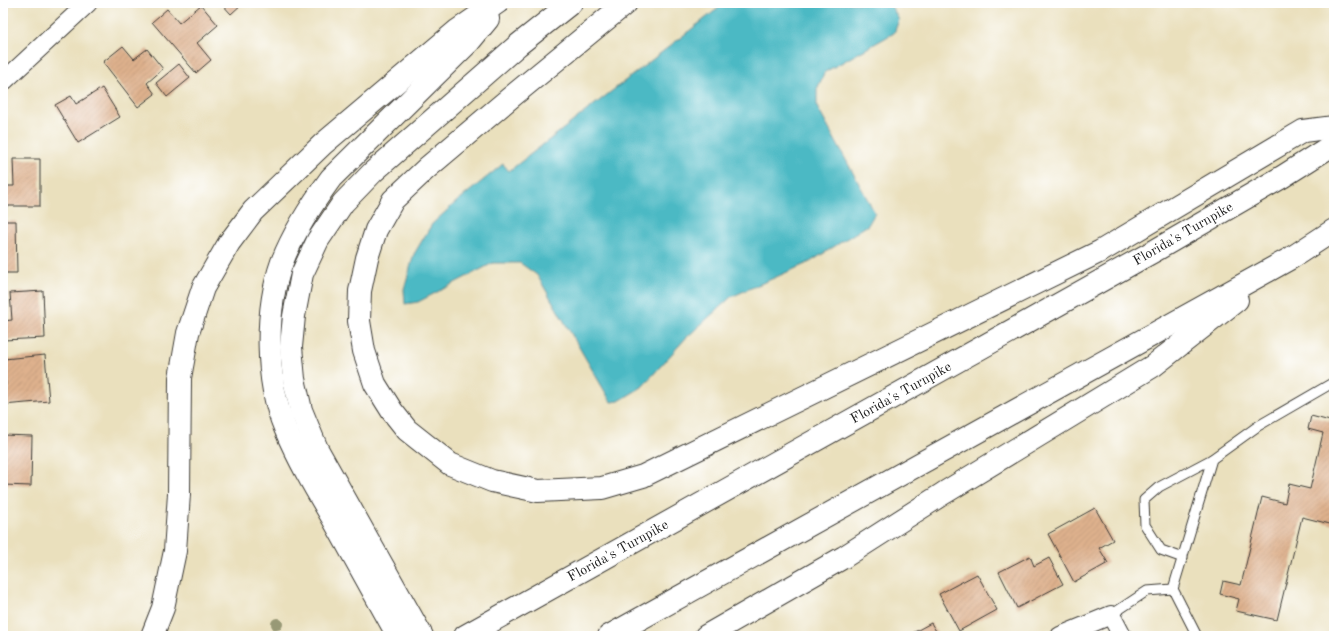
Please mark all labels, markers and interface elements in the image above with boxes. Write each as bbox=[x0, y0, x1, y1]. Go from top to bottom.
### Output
street label: Florida's Turnpike bbox=[1131, 200, 1235, 268]
street label: Florida's Turnpike bbox=[848, 360, 954, 426]
street label: Florida's Turnpike bbox=[565, 518, 671, 584]

